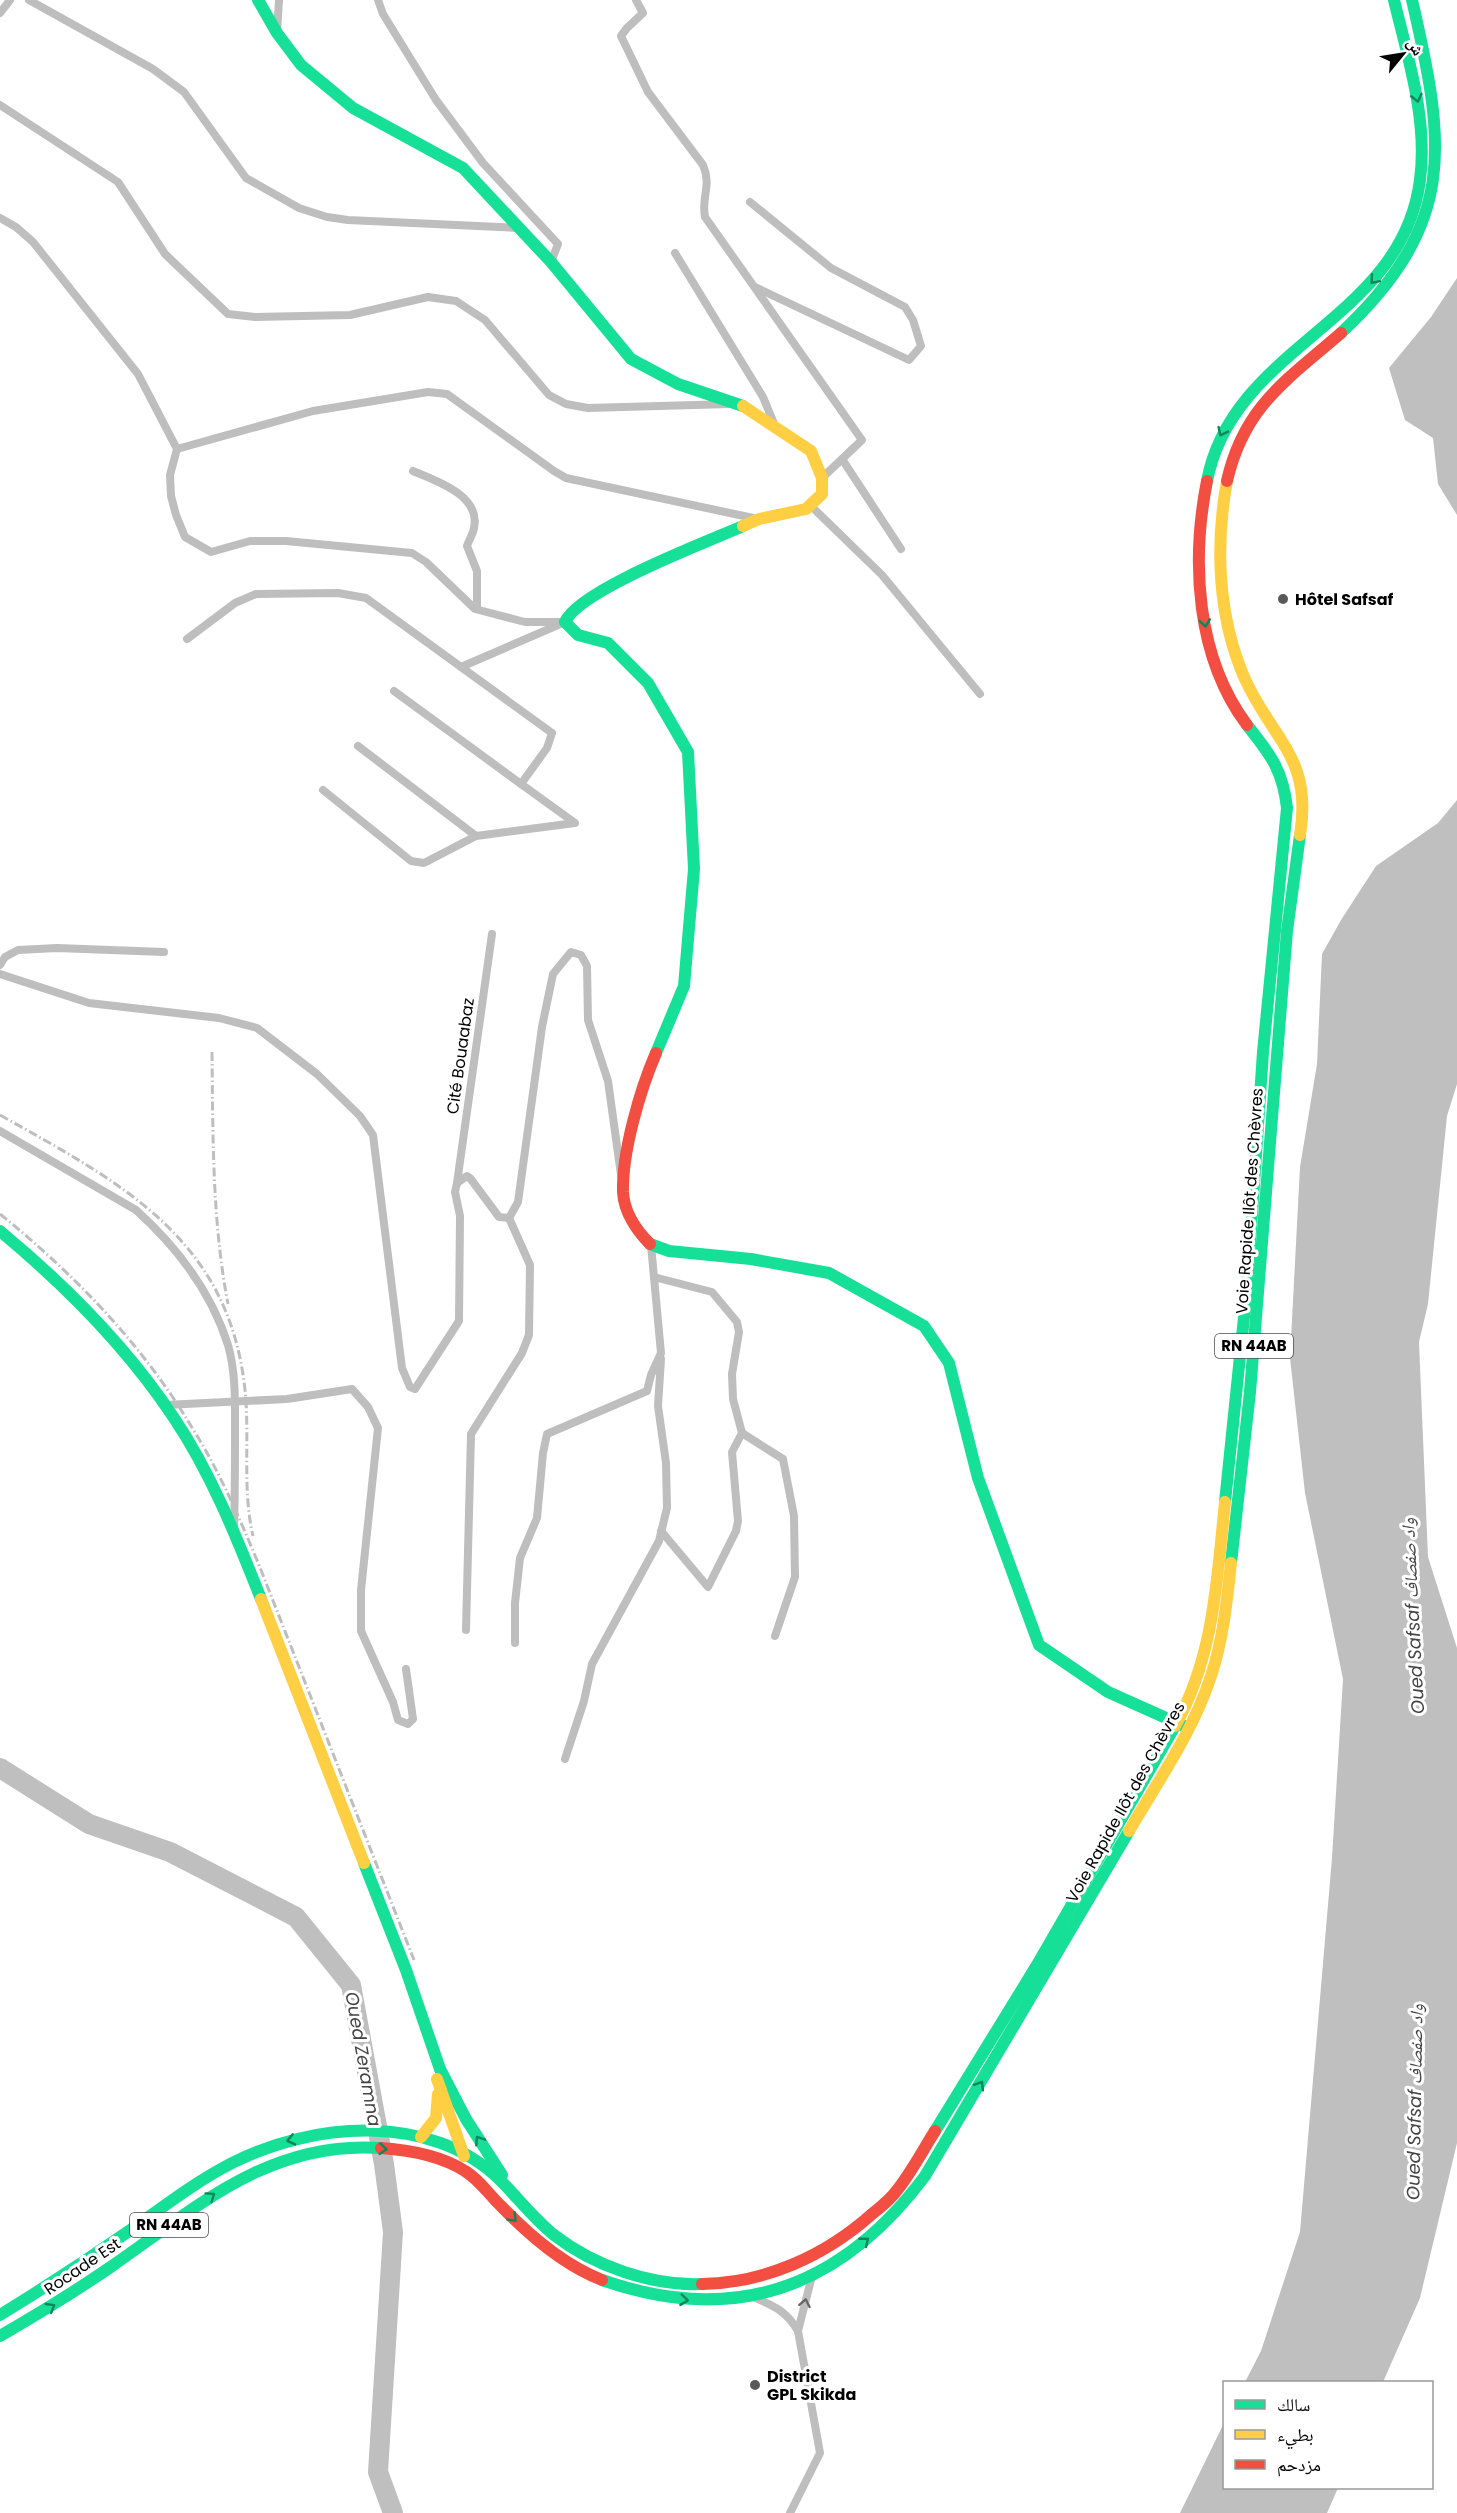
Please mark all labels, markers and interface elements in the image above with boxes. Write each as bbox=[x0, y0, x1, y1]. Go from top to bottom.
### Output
north arrow bbox=[1373, 24, 1433, 84]
text: ش bbox=[1401, 34, 1430, 60]
one-way arrow bbox=[1409, 93, 1422, 103]
one-way arrow bbox=[1370, 273, 1381, 284]
one-way arrow bbox=[1218, 425, 1230, 436]
place label: Hôtel Safsaf bbox=[1295, 588, 1394, 611]
marker: Hôtel Safsaf bbox=[1276, 592, 1290, 606]
one-way arrow bbox=[1199, 619, 1211, 628]
street label: Cité Bouaabaz bbox=[441, 996, 480, 1116]
street label: Voie Rapide Ilôt des Chèvres bbox=[1230, 1087, 1269, 1315]
road number: RN 44AB bbox=[1215, 1334, 1293, 1358]
water label: Oued Safsaf واد صفصاف bbox=[1395, 1517, 1430, 1715]
street label: Voie Rapide Ilôt des Chèvres bbox=[1060, 1697, 1190, 1907]
water label: Oued Zeramna bbox=[339, 1990, 388, 2128]
water label: Oued Safsaf واد صفصاف bbox=[1400, 2003, 1429, 2200]
one-way arrow bbox=[972, 2081, 984, 2091]
one-way arrow bbox=[287, 2133, 297, 2146]
one-way arrow bbox=[476, 2135, 487, 2146]
one-way arrow bbox=[379, 2142, 388, 2155]
one-way arrow bbox=[204, 2192, 215, 2203]
one-way arrow bbox=[506, 2211, 517, 2221]
road number: RN 44AB bbox=[130, 2213, 208, 2237]
street label: Rocade Est bbox=[39, 2232, 125, 2301]
one-way arrow bbox=[859, 2237, 870, 2248]
one-way arrow bbox=[680, 2293, 689, 2305]
one-way arrow bbox=[798, 2299, 811, 2309]
one-way arrow bbox=[45, 2303, 55, 2314]
place label: District GPL Skikda bbox=[767, 2365, 856, 2406]
marker: District GPL Skikda bbox=[748, 2378, 762, 2392]
legend bbox=[1223, 2381, 1433, 2489]
text: سالك bbox=[1277, 2392, 1310, 2417]
text: بطيء bbox=[1277, 2422, 1314, 2450]
text: مزدحم bbox=[1277, 2452, 1321, 2477]

